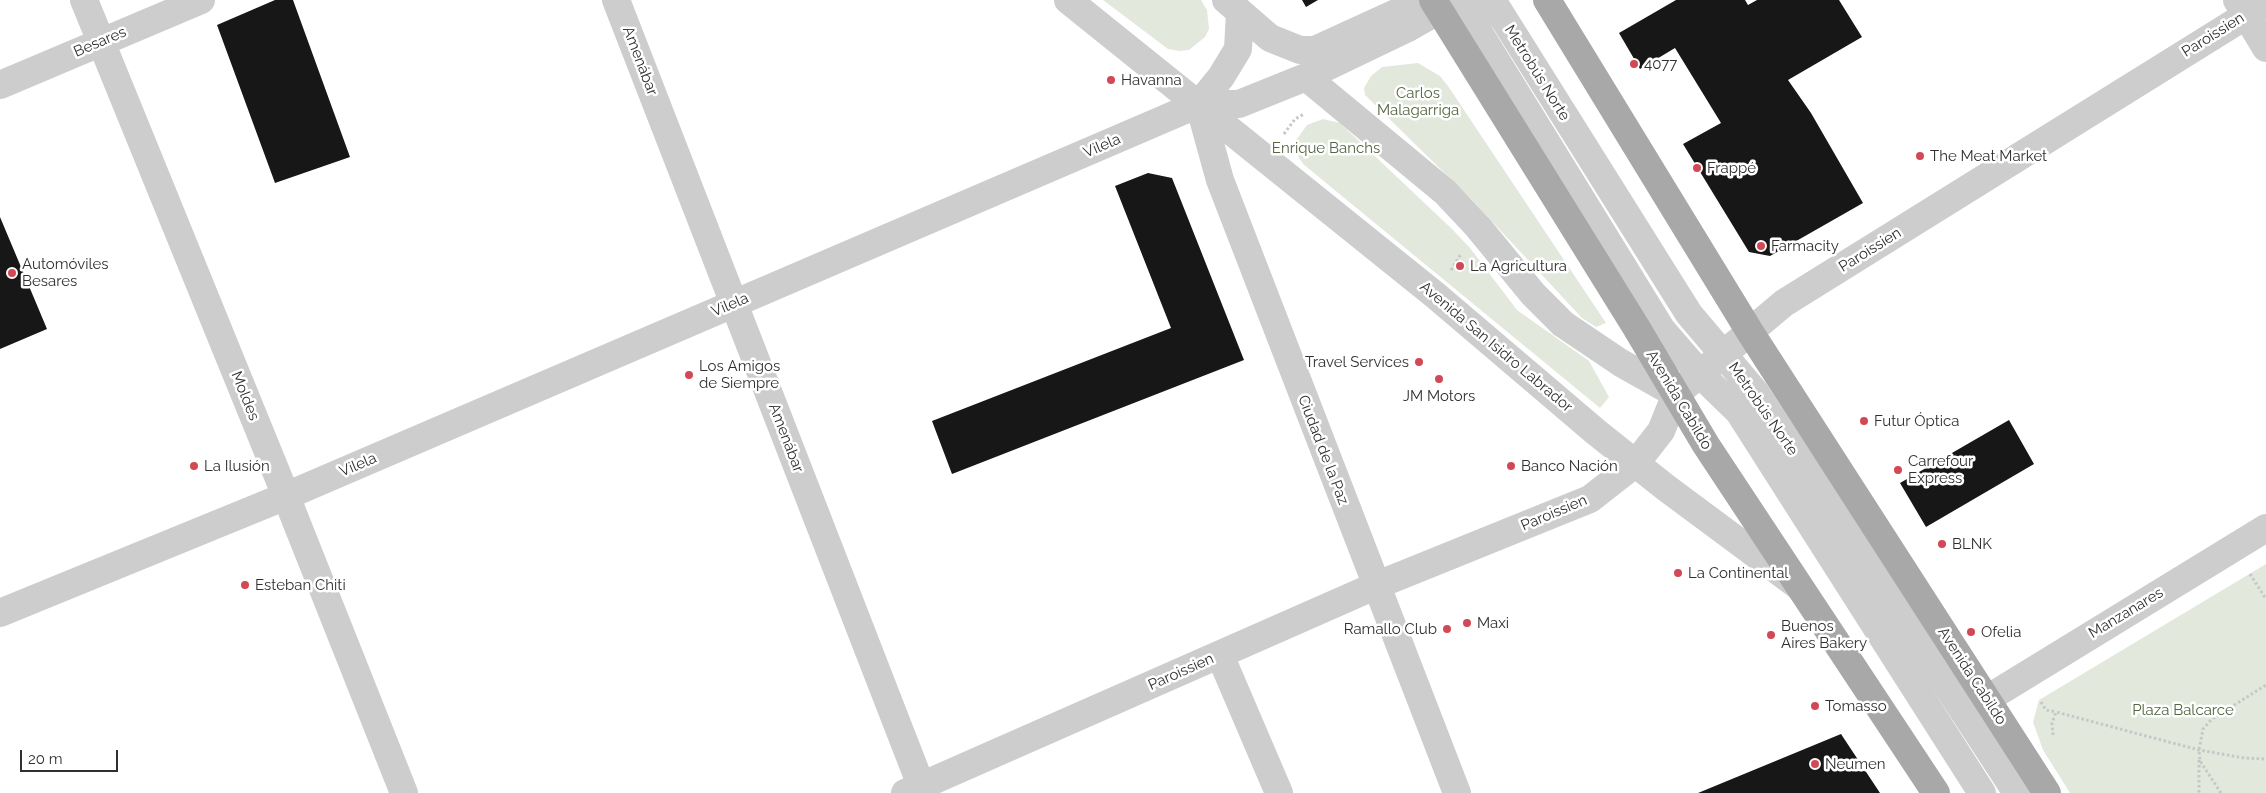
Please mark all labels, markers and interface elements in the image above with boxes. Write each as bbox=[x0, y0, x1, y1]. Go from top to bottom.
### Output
street label: Paroissien bbox=[2179, 9, 2247, 61]
street label: Metrobús Norte bbox=[1500, 22, 1574, 124]
street label: Besares bbox=[71, 23, 129, 61]
street label: Amenábar bbox=[619, 24, 661, 98]
place label: 4077 bbox=[1644, 55, 1677, 73]
marker: 4077 bbox=[1628, 58, 1640, 70]
place label: Havanna bbox=[1121, 71, 1182, 89]
marker: Havanna bbox=[1105, 74, 1117, 86]
park label: Carlos Malagarriga bbox=[1377, 84, 1459, 119]
street label: Vilela bbox=[1081, 130, 1123, 162]
park label: Enrique Banchs bbox=[1272, 139, 1380, 157]
place label: The Meat Market bbox=[1930, 147, 2047, 165]
marker: The Meat Market bbox=[1914, 150, 1926, 162]
place label: Frappé bbox=[1707, 159, 1756, 177]
marker: Frappé bbox=[1691, 162, 1703, 174]
street label: Paroissien bbox=[1836, 224, 1904, 276]
place label: Farmacity bbox=[1771, 237, 1839, 255]
marker: Farmacity bbox=[1755, 240, 1767, 252]
place label: Automóviles Besares bbox=[22, 255, 109, 290]
place label: La Agricultura bbox=[1470, 257, 1567, 275]
marker: La Agricultura bbox=[1454, 260, 1466, 272]
marker: Automóviles Besares bbox=[6, 267, 18, 279]
street label: Avenida San Isidro Labrador bbox=[1416, 278, 1576, 416]
street label: Vilela bbox=[709, 289, 751, 321]
street label: Avenida Cabildo bbox=[1642, 347, 1716, 453]
place label: Travel Services bbox=[1305, 353, 1409, 371]
marker: Travel Services bbox=[1413, 356, 1425, 368]
place label: Los Amigos de Siempre bbox=[699, 357, 780, 392]
street label: Metrobús Norte bbox=[1724, 359, 1802, 459]
street label: Moldes bbox=[227, 369, 263, 423]
marker: Los Amigos de Siempre bbox=[683, 369, 695, 381]
marker: JM Motors bbox=[1433, 373, 1445, 385]
place label: JM Motors bbox=[1403, 387, 1475, 405]
street label: Ciudad de la Paz bbox=[1294, 393, 1352, 507]
street label: Amenábar bbox=[765, 401, 807, 475]
place label: Futur Óptica bbox=[1874, 412, 1959, 430]
marker: Futur Óptica bbox=[1858, 415, 1870, 427]
street label: Vilela bbox=[337, 449, 379, 481]
place label: Carrefour Express bbox=[1908, 452, 1973, 487]
place label: La Ilusión bbox=[204, 457, 270, 475]
place label: Banco Nación bbox=[1521, 457, 1618, 475]
marker: La Ilusión bbox=[188, 460, 200, 472]
marker: Banco Nación bbox=[1505, 460, 1517, 472]
marker: Carrefour Express bbox=[1892, 464, 1904, 476]
street label: Paroissien bbox=[1518, 491, 1590, 535]
place label: BLNK bbox=[1952, 535, 1992, 553]
marker: BLNK bbox=[1936, 538, 1948, 550]
place label: La Continental bbox=[1688, 564, 1788, 582]
marker: La Continental bbox=[1672, 567, 1684, 579]
place label: Esteban Chiti bbox=[255, 576, 346, 594]
marker: Esteban Chiti bbox=[239, 579, 251, 591]
street label: Manzanares bbox=[2086, 584, 2166, 642]
place label: Maxi bbox=[1477, 614, 1509, 632]
marker: Maxi bbox=[1461, 617, 1473, 629]
place label: Buenos Aires Bakery bbox=[1781, 617, 1867, 652]
place label: Ramallo Club bbox=[1344, 620, 1437, 638]
marker: Ramallo Club bbox=[1441, 623, 1453, 635]
place label: Ofelia bbox=[1981, 623, 2021, 641]
street label: Avenida Cabildo bbox=[1934, 624, 2010, 728]
marker: Ofelia bbox=[1965, 626, 1977, 638]
marker: Buenos Aires Bakery bbox=[1765, 629, 1777, 641]
street label: Paroissien bbox=[1145, 650, 1217, 694]
place label: Tomasso bbox=[1825, 697, 1887, 715]
marker: Tomasso bbox=[1809, 700, 1821, 712]
park label: Plaza Balcarce bbox=[2132, 701, 2234, 719]
scale bar bbox=[22, 740, 120, 772]
text: 20 m bbox=[28, 750, 63, 768]
place label: Neumen bbox=[1825, 755, 1886, 773]
marker: Neumen bbox=[1809, 758, 1821, 770]

